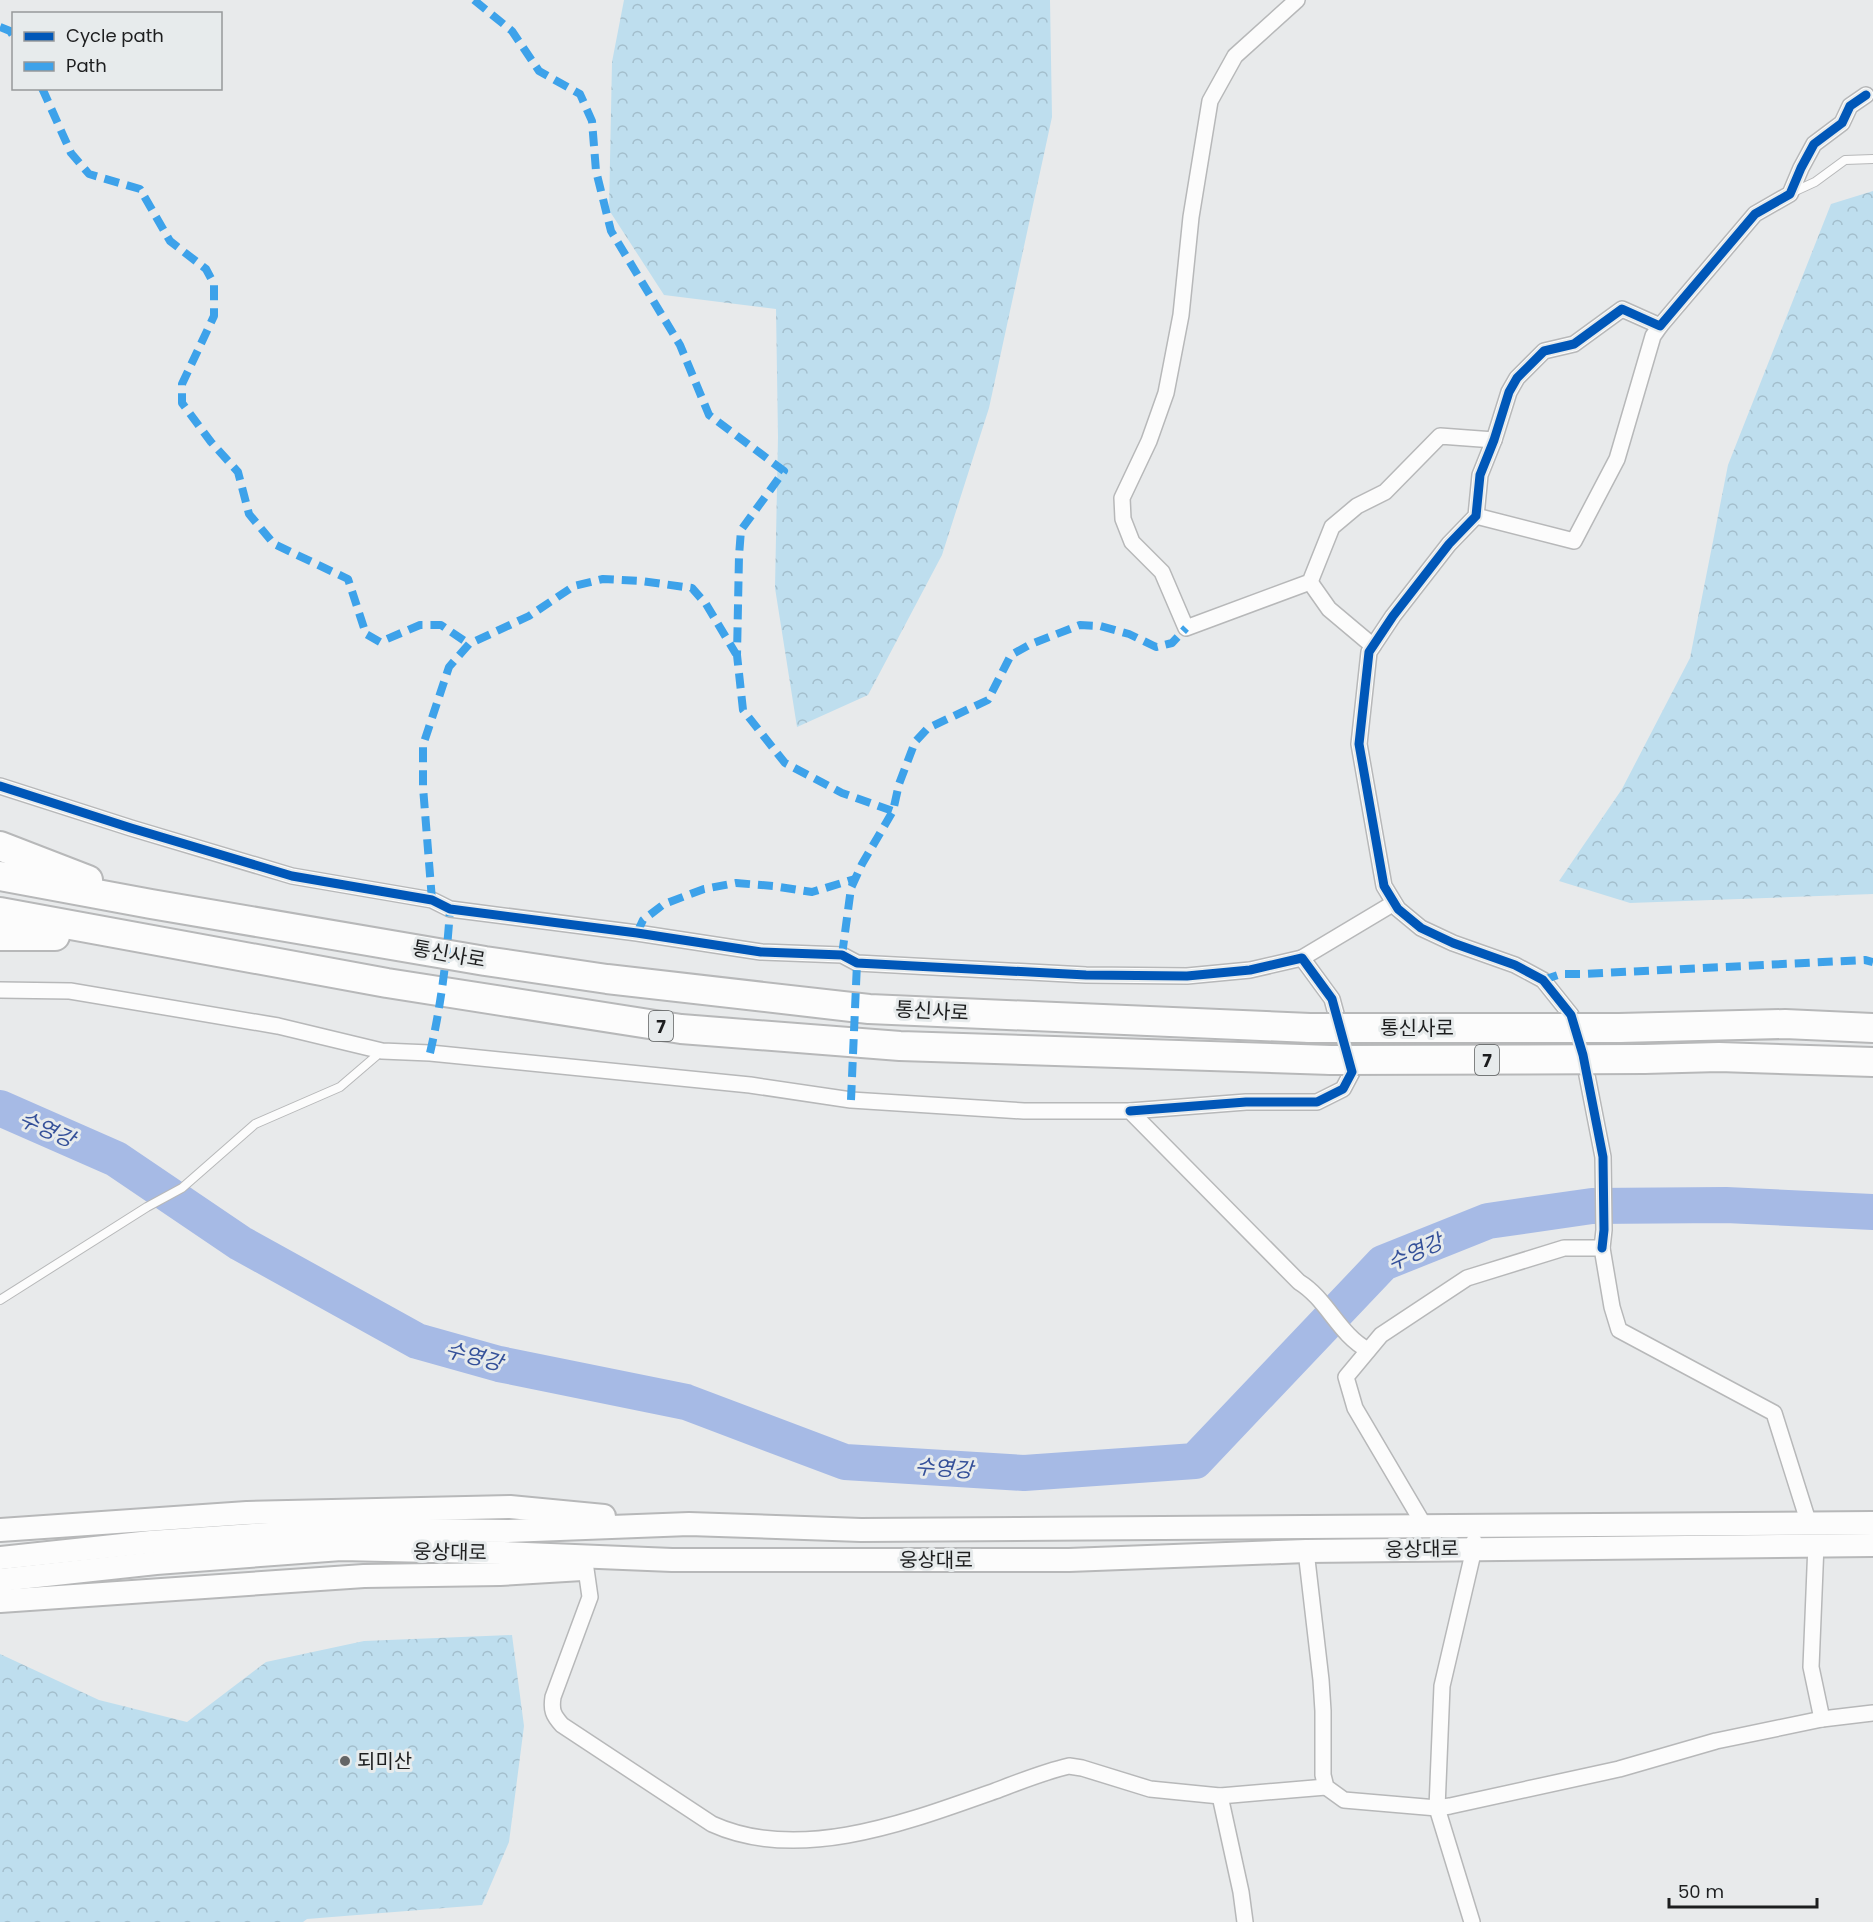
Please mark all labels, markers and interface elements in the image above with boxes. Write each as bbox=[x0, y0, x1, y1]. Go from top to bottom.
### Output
legend bbox=[12, 12, 222, 90]
text: Cycle path bbox=[66, 23, 164, 48]
text: Path bbox=[66, 53, 107, 78]
street label: 통신사로 bbox=[410, 934, 488, 974]
street label: 통신사로 bbox=[895, 995, 969, 1027]
road number: 7 bbox=[649, 1011, 673, 1041]
street label: 통신사로 bbox=[1380, 1014, 1454, 1042]
road number: 7 bbox=[1475, 1045, 1499, 1075]
water label: 수영강 bbox=[15, 1104, 82, 1155]
water label: 수영강 bbox=[1383, 1226, 1450, 1277]
water label: 수영강 bbox=[442, 1334, 508, 1378]
water label: 수영강 bbox=[914, 1452, 977, 1485]
street label: 웅상대로 bbox=[1385, 1534, 1459, 1564]
street label: 웅상대로 bbox=[413, 1537, 487, 1567]
street label: 웅상대로 bbox=[899, 1546, 973, 1574]
place label: 되미산 bbox=[357, 1747, 412, 1775]
marker: 되미산 bbox=[338, 1754, 352, 1768]
scale bar bbox=[1669, 1871, 1818, 1909]
text: 50 m bbox=[1678, 1879, 1724, 1904]

